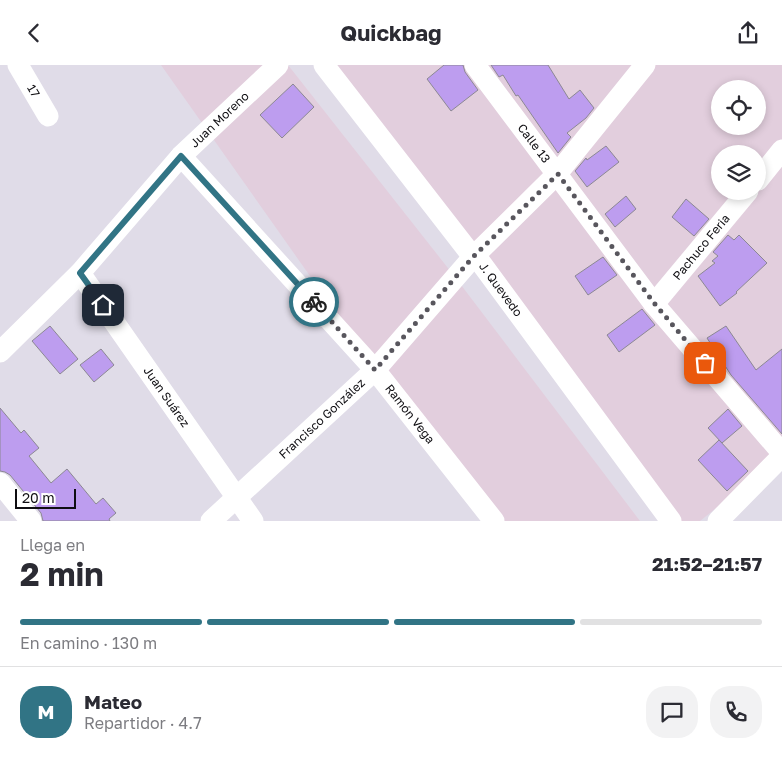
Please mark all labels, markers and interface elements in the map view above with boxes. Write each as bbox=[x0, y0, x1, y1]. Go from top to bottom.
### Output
icon: back bbox=[20, 19, 48, 47]
text: Quickbag bbox=[340, 19, 442, 46]
icon: share bbox=[734, 19, 762, 47]
map controls bbox=[711, 80, 766, 200]
button: locate bbox=[711, 80, 766, 135]
street label: 17 bbox=[24, 82, 43, 100]
street label: Juan Moreno bbox=[187, 88, 252, 150]
street label: Calle 13 bbox=[515, 120, 554, 166]
button: layers bbox=[711, 145, 766, 200]
street label: Pachuco Feria bbox=[669, 211, 733, 283]
street label: J. Quevedo bbox=[476, 259, 526, 319]
courier bbox=[289, 277, 339, 327]
pin bbox=[82, 284, 124, 326]
icon: bike bbox=[300, 288, 328, 316]
icon: home bbox=[89, 291, 117, 319]
pin bbox=[684, 342, 726, 384]
icon: bag bbox=[691, 349, 719, 377]
street label: Juan Suárez bbox=[140, 363, 193, 430]
street label: Francisco González bbox=[276, 375, 368, 462]
street label: Ramón Vega bbox=[382, 381, 438, 447]
scale bar bbox=[15, 486, 76, 509]
text: 20 m bbox=[22, 489, 55, 506]
text: Llega en bbox=[20, 535, 85, 555]
text: 21:52–21:57 bbox=[652, 552, 762, 575]
text: 2 min bbox=[20, 555, 104, 593]
text: En camino · 130 m bbox=[20, 633, 157, 653]
button: chat bbox=[646, 686, 698, 738]
button: phone bbox=[710, 686, 762, 738]
text: Mateo bbox=[84, 690, 142, 713]
text: M bbox=[38, 700, 54, 723]
text: Repartidor · 4.7 bbox=[84, 713, 202, 733]

